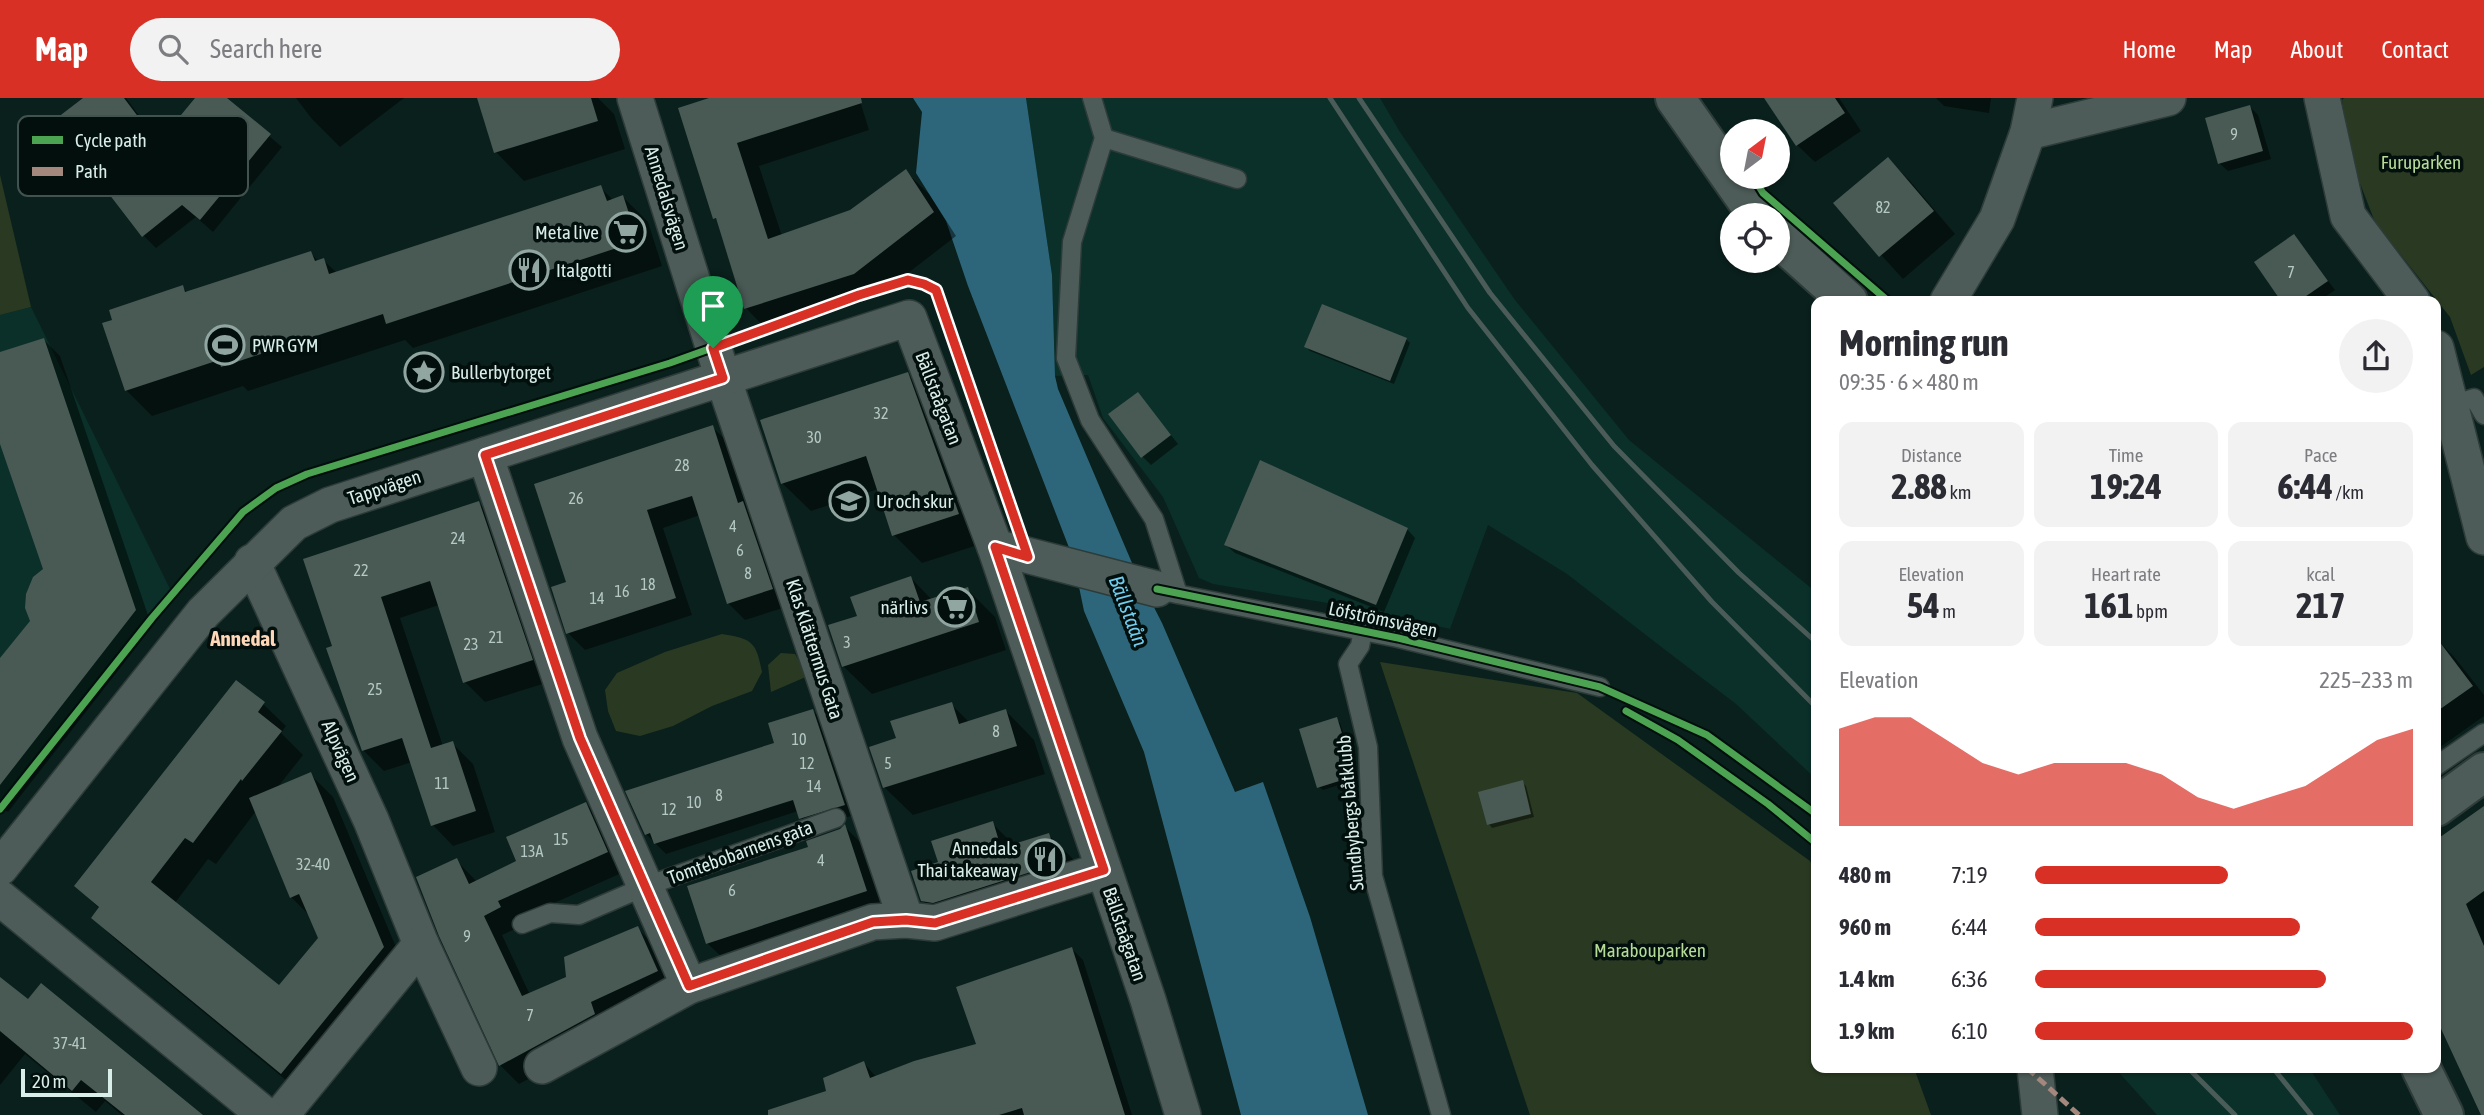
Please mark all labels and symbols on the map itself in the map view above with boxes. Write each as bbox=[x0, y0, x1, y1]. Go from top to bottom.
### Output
legend bbox=[18, 116, 248, 196]
north arrow bbox=[1720, 119, 1790, 189]
house number: 9 bbox=[2230, 125, 2238, 143]
text: Cycle path bbox=[75, 129, 147, 151]
street label: Annedalsvägen bbox=[641, 143, 693, 253]
park label: Furuparken bbox=[2381, 151, 2461, 173]
text: Path bbox=[75, 160, 107, 182]
house number: 82 bbox=[1875, 198, 1891, 216]
supermarket icon: Meta live bbox=[605, 211, 647, 253]
place label: Meta live bbox=[535, 221, 599, 243]
restaurant icon: Italgotti bbox=[508, 249, 550, 291]
place label: Italgotti bbox=[556, 259, 612, 281]
house number: 7 bbox=[2287, 263, 2295, 281]
pin bbox=[683, 276, 743, 348]
sports icon: PWR GYM bbox=[204, 324, 246, 366]
place label: PWR GYM bbox=[252, 334, 318, 356]
street label: Bällstaågatan bbox=[911, 348, 967, 448]
place icon: Bullerbytorget bbox=[403, 351, 445, 393]
place label: Bullerbytorget bbox=[451, 361, 551, 383]
house number: 32 bbox=[873, 404, 889, 422]
house number: 30 bbox=[806, 428, 822, 446]
house number: 28 bbox=[674, 456, 690, 474]
street label: Tappvägen bbox=[345, 465, 423, 509]
school or university icon: Ur och skur bbox=[828, 480, 870, 522]
house number: 26 bbox=[568, 489, 584, 507]
place label: Ur och skur bbox=[876, 490, 953, 512]
house number: 4 bbox=[729, 517, 737, 535]
house number: 24 bbox=[450, 529, 466, 547]
house number: 6 bbox=[736, 541, 744, 559]
house number: 22 bbox=[353, 561, 369, 579]
house number: 8 bbox=[744, 564, 752, 582]
water label: Bällstaån bbox=[1105, 572, 1153, 649]
house number: 18 bbox=[640, 575, 656, 593]
street label: Klas Klättermus Gata bbox=[782, 576, 848, 722]
house number: 16 bbox=[614, 582, 630, 600]
supermarket icon: närlivs bbox=[934, 586, 976, 628]
house number: 14 bbox=[589, 589, 605, 607]
place label: närlivs bbox=[880, 596, 928, 618]
street label: Löfströmsvägen bbox=[1327, 597, 1439, 641]
district label: Annedal bbox=[209, 626, 276, 650]
house number: 21 bbox=[488, 628, 504, 646]
house number: 3 bbox=[843, 633, 851, 651]
house number: 23 bbox=[463, 635, 479, 653]
house number: 25 bbox=[367, 680, 383, 698]
street label: Alpvägen bbox=[318, 717, 364, 785]
house number: 8 bbox=[992, 722, 1000, 740]
house number: 10 bbox=[791, 730, 807, 748]
street label: Sundbybergs båtklubb bbox=[1332, 734, 1368, 892]
house number: 12 bbox=[799, 754, 815, 772]
house number: 5 bbox=[884, 754, 892, 772]
house number: 11 bbox=[434, 774, 450, 792]
house number: 14 bbox=[806, 777, 822, 795]
house number: 8 bbox=[715, 786, 723, 804]
house number: 10 bbox=[686, 793, 702, 811]
house number: 12 bbox=[661, 800, 677, 818]
street label: Tomtebobarnens gata bbox=[665, 816, 815, 888]
house number: 15 bbox=[553, 830, 569, 848]
place label: Annedals Thai takeaway bbox=[917, 837, 1018, 881]
restaurant icon: Annedals Thai takeaway bbox=[1024, 838, 1066, 880]
house number: 13A bbox=[521, 842, 544, 860]
house number: 4 bbox=[817, 851, 825, 869]
house number: 32-40 bbox=[296, 855, 330, 873]
house number: 6 bbox=[728, 881, 736, 899]
street label: Bällstaågatan bbox=[1099, 884, 1151, 984]
house number: 9 bbox=[463, 927, 471, 945]
park label: Marabouparken bbox=[1594, 939, 1706, 961]
house number: 7 bbox=[526, 1006, 534, 1024]
house number: 37-41 bbox=[53, 1034, 87, 1052]
scale bar bbox=[21, 1066, 112, 1098]

